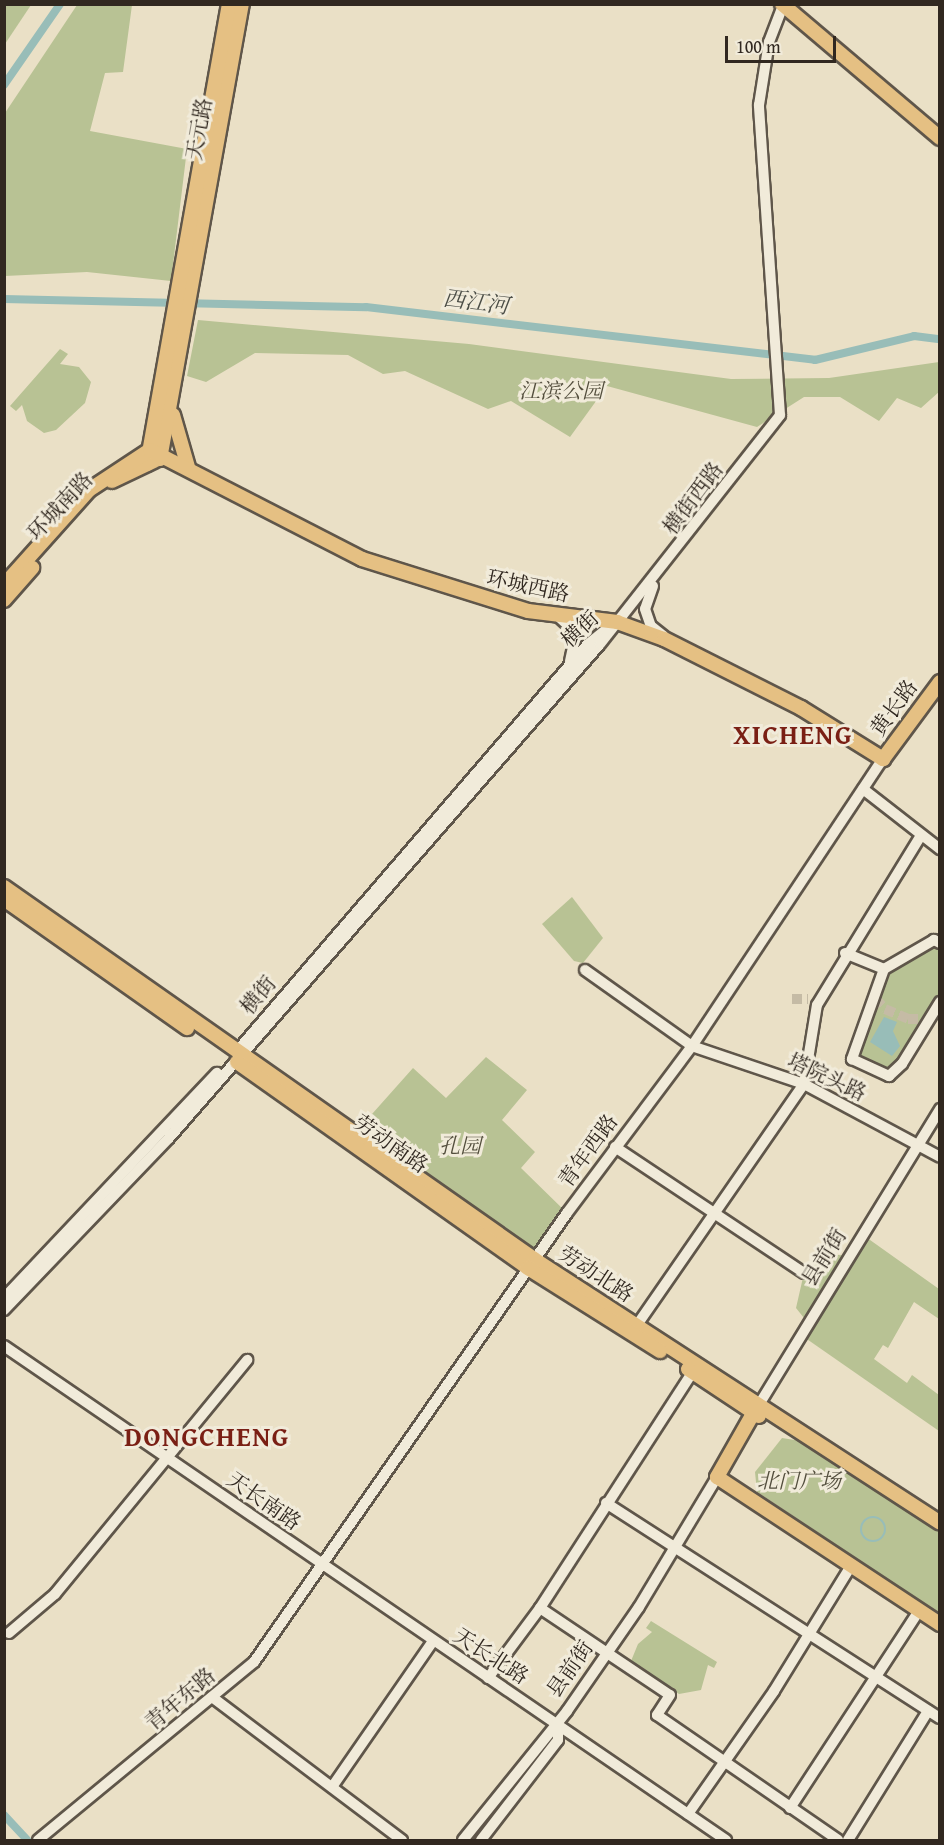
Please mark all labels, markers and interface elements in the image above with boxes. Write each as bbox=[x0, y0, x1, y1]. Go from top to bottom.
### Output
scale bar bbox=[728, 24, 839, 62]
text: 100 m bbox=[736, 33, 781, 60]
street label: 天元路 bbox=[181, 96, 217, 162]
water label: 西江河 bbox=[442, 285, 510, 319]
park label: 江滨公园 bbox=[519, 378, 603, 404]
street label: 横街西路 bbox=[658, 457, 728, 539]
street label: 环城南路 bbox=[22, 467, 98, 545]
street label: 环城西路 bbox=[484, 565, 572, 607]
street label: 横街 bbox=[556, 605, 604, 653]
street label: 黄长路 bbox=[865, 675, 923, 741]
district label: XICHENG bbox=[733, 719, 853, 751]
street label: 横街 bbox=[235, 971, 281, 1019]
street label: 塔院头路 bbox=[784, 1048, 870, 1106]
street label: 劳动南路 bbox=[349, 1110, 433, 1178]
street label: 青年西路 bbox=[553, 1110, 623, 1192]
park label: 孔园 bbox=[439, 1133, 481, 1159]
street label: 县前街 bbox=[797, 1224, 851, 1290]
street label: 劳动北路 bbox=[554, 1241, 638, 1307]
district label: DONGCHENG bbox=[124, 1421, 290, 1453]
street label: 天长南路 bbox=[222, 1467, 306, 1535]
park label: 北门广场 bbox=[757, 1468, 841, 1494]
street label: 天长北路 bbox=[449, 1623, 533, 1689]
street label: 县前街 bbox=[542, 1636, 598, 1702]
street label: 青年东路 bbox=[140, 1662, 220, 1736]

